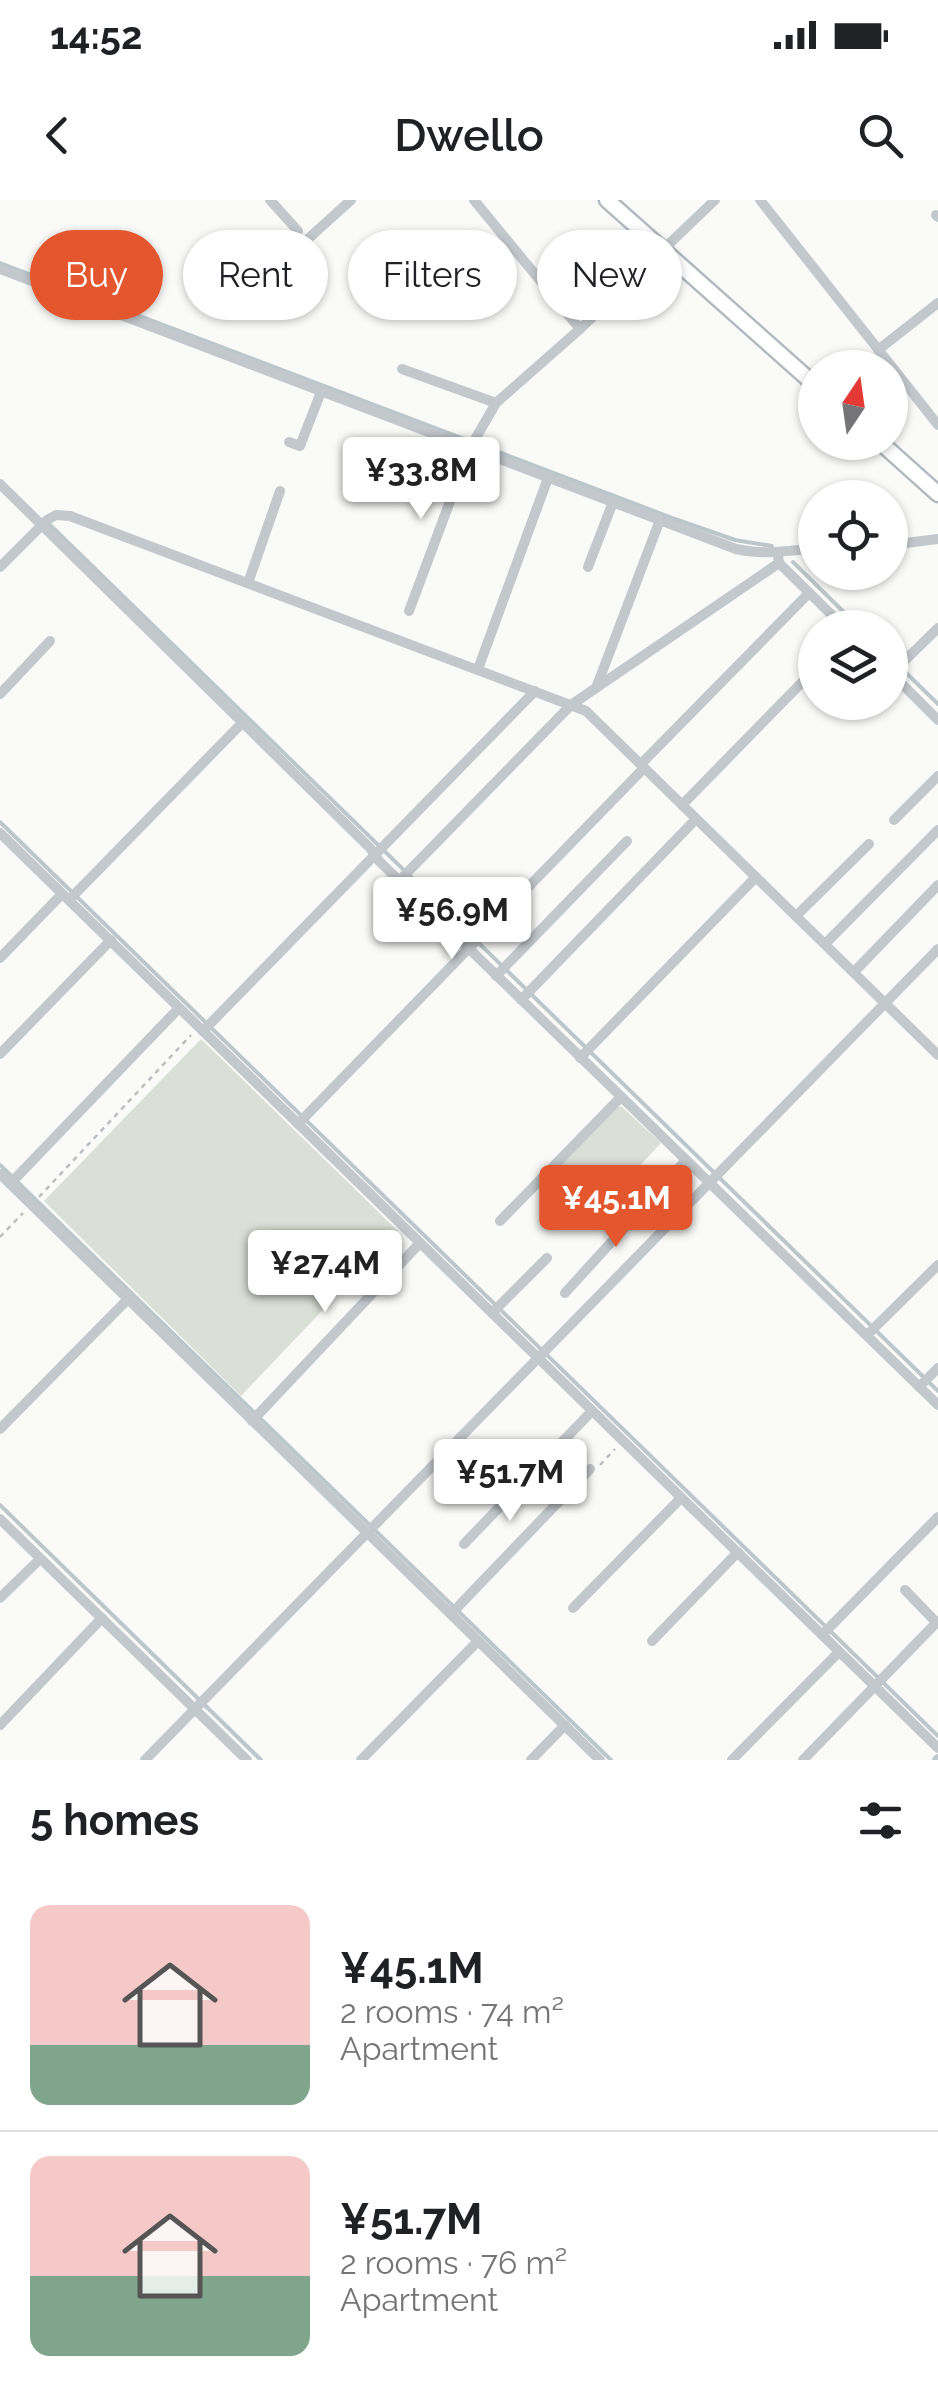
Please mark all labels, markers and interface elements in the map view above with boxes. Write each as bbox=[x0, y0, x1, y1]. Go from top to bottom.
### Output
text: 14:52 bbox=[50, 13, 142, 58]
icon: back bbox=[30, 108, 85, 163]
icon: search bbox=[853, 108, 908, 163]
text: Dwello bbox=[394, 109, 544, 162]
chip: Buy bbox=[30, 230, 163, 320]
chip: Rent bbox=[183, 230, 328, 320]
chip: Filters bbox=[348, 230, 517, 320]
chip: New bbox=[537, 230, 682, 320]
north arrow bbox=[798, 350, 908, 460]
map controls bbox=[798, 350, 908, 720]
pin: ¥33.8M bbox=[340, 437, 502, 522]
text: ¥33.8M bbox=[365, 451, 477, 488]
button: locate bbox=[798, 480, 908, 590]
button: layers bbox=[798, 610, 908, 720]
pin: ¥56.9M bbox=[371, 877, 533, 962]
text: ¥56.9M bbox=[395, 891, 509, 928]
pin: ¥45.1M bbox=[535, 1165, 697, 1250]
text: ¥45.1M bbox=[561, 1179, 671, 1216]
pin: ¥27.4M bbox=[244, 1230, 406, 1315]
text: ¥27.4M bbox=[270, 1244, 380, 1281]
pin: ¥51.7M bbox=[429, 1439, 591, 1524]
text: ¥51.7M bbox=[456, 1453, 564, 1490]
icon: filters bbox=[853, 1793, 908, 1848]
text: 5 homes bbox=[30, 1796, 199, 1845]
text: ¥45.1M bbox=[340, 1944, 484, 1993]
icon: home bbox=[110, 1945, 230, 2065]
text: 2 rooms · 74 m² bbox=[340, 1993, 564, 2030]
text: Apartment bbox=[340, 2030, 498, 2067]
text: ¥51.7M bbox=[340, 2195, 482, 2244]
icon: home bbox=[110, 2196, 230, 2316]
text: 2 rooms · 76 m² bbox=[340, 2244, 567, 2281]
text: Apartment bbox=[340, 2281, 498, 2318]

